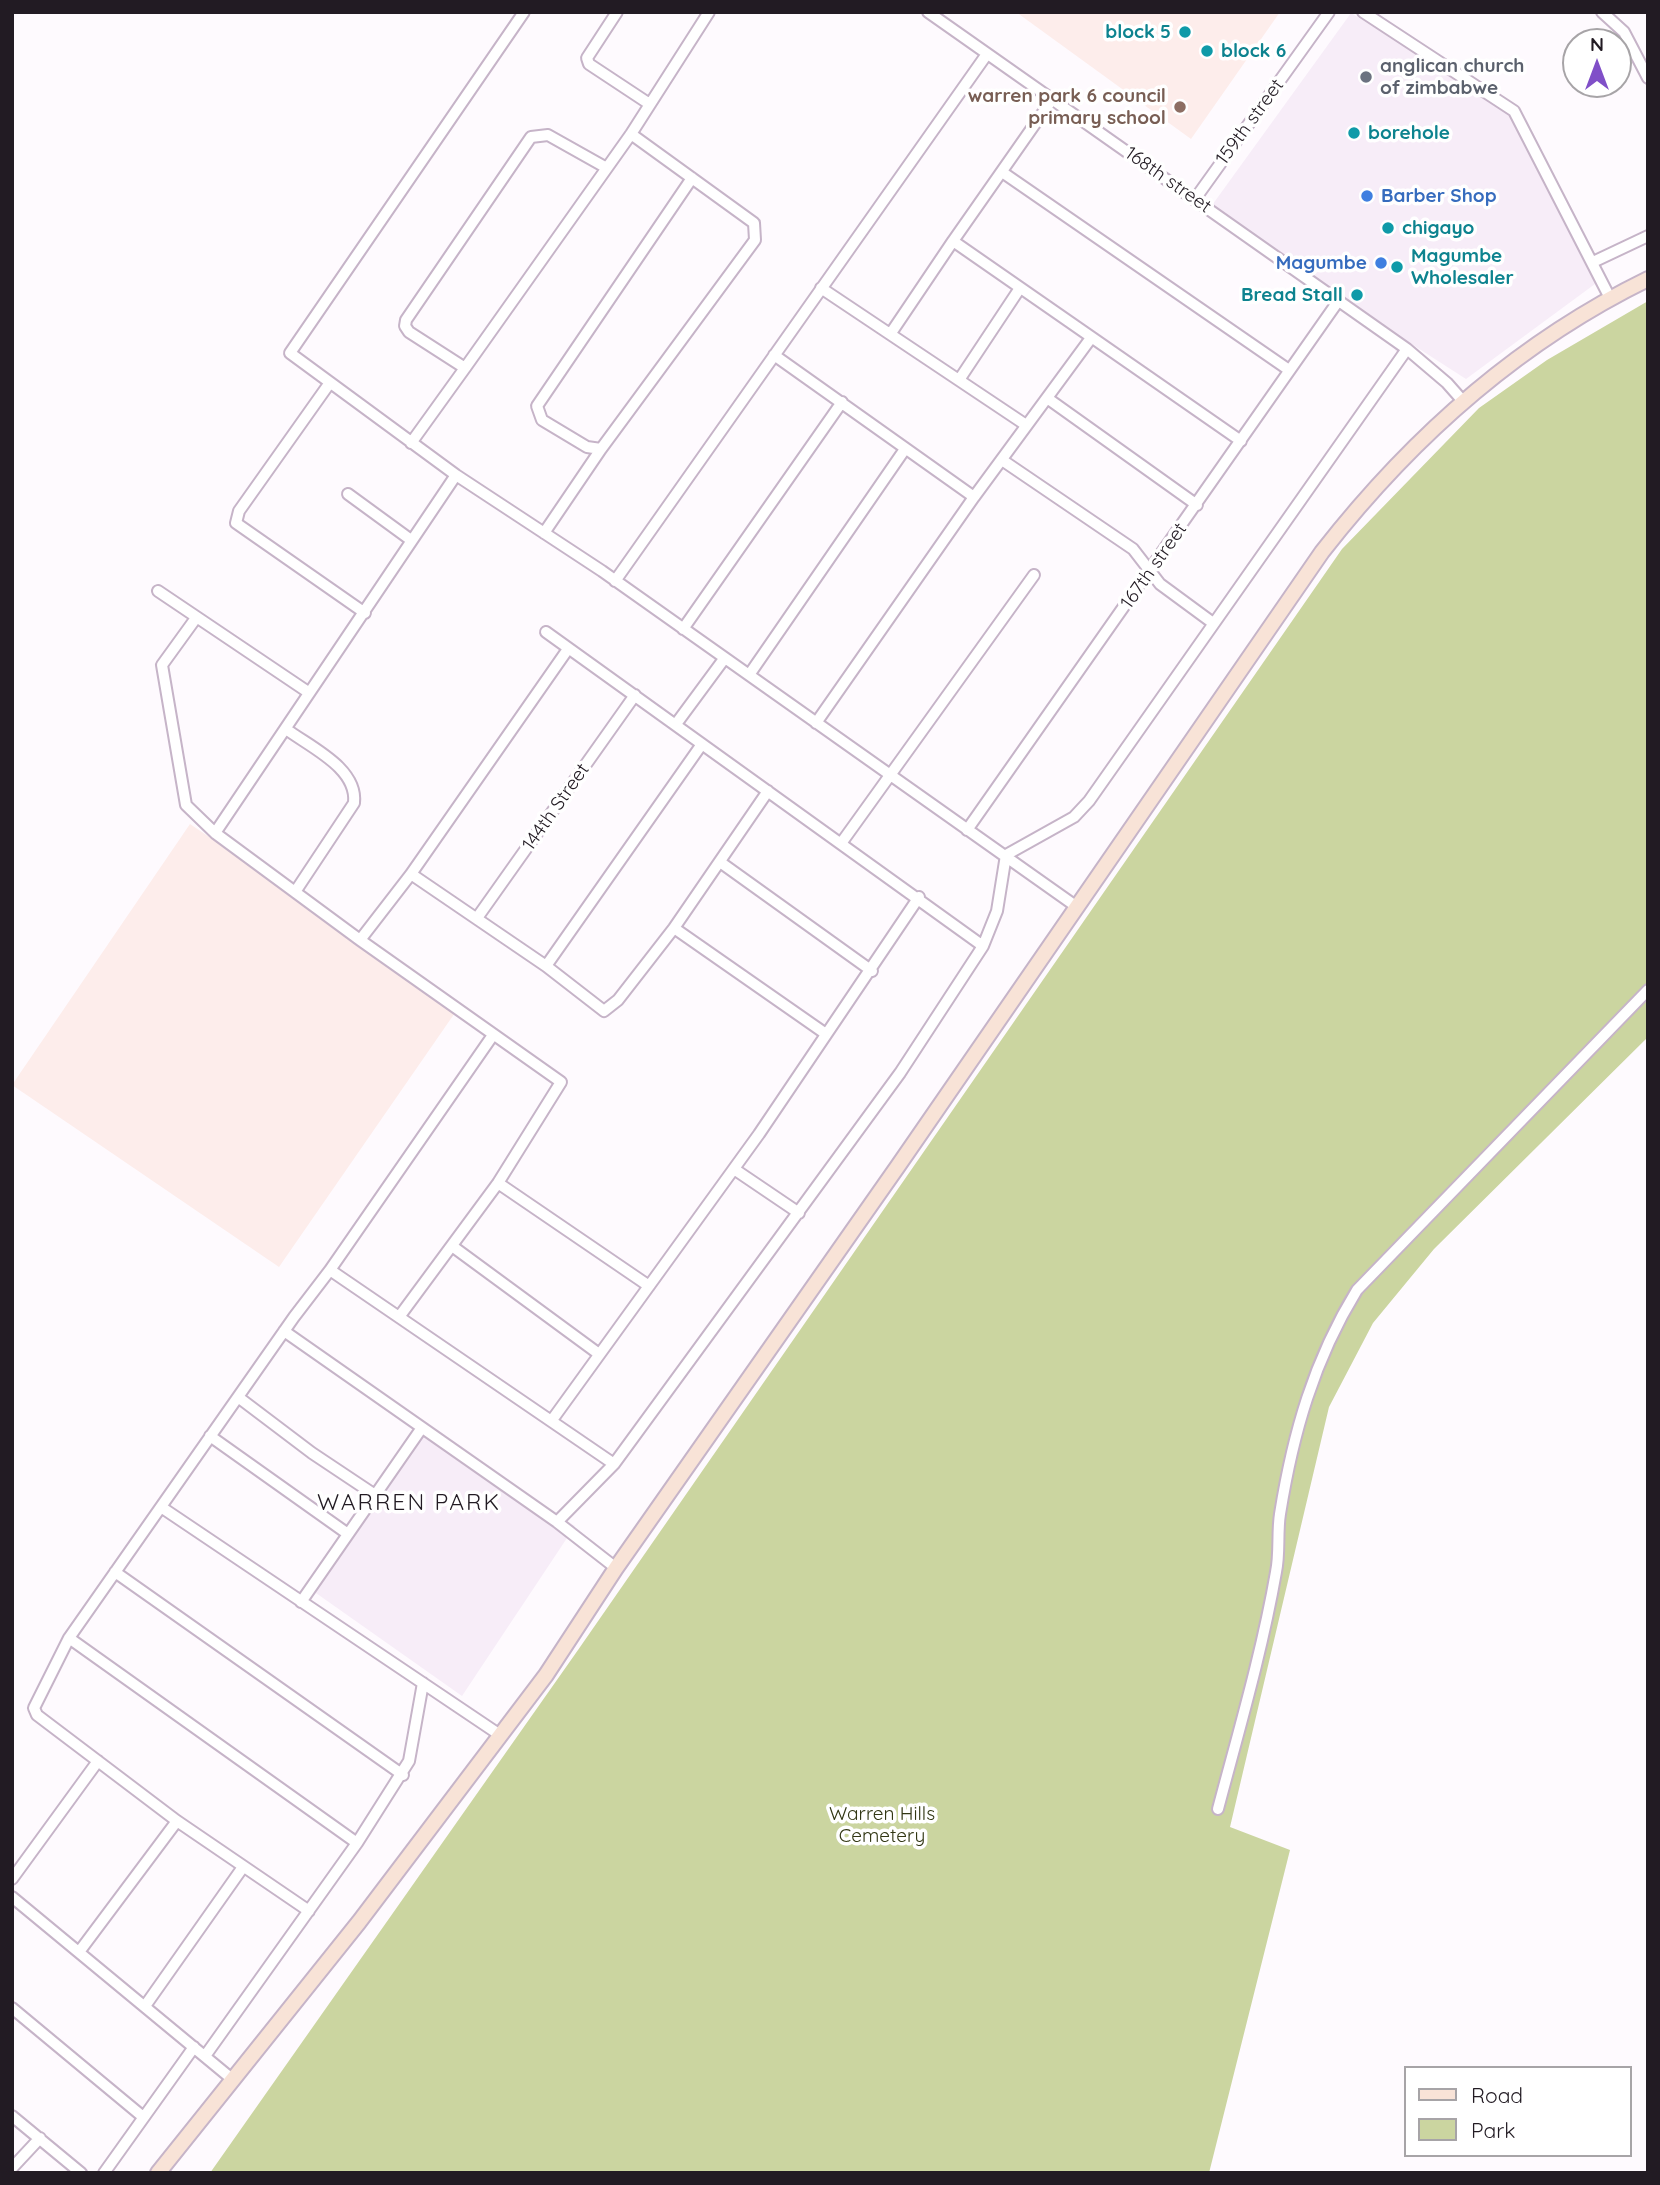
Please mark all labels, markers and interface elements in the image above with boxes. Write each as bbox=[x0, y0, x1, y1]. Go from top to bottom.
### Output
place label: block 5 bbox=[1105, 21, 1171, 43]
marker: block 5 bbox=[1177, 24, 1193, 40]
north arrow bbox=[1562, 28, 1632, 98]
text: N bbox=[1590, 32, 1604, 56]
place label: block 6 bbox=[1221, 40, 1286, 62]
marker: block 6 bbox=[1199, 43, 1215, 59]
place label: anglican church of zimbabwe bbox=[1380, 55, 1524, 99]
marker: anglican church of zimbabwe bbox=[1358, 69, 1374, 85]
street label: 159th street bbox=[1211, 75, 1289, 169]
place label: warren park 6 council primary school bbox=[968, 85, 1166, 129]
marker: warren park 6 council primary school bbox=[1172, 99, 1188, 115]
place label: borehole bbox=[1368, 122, 1450, 144]
marker: borehole bbox=[1346, 125, 1362, 141]
street label: 168th street bbox=[1120, 142, 1216, 218]
place label: Barber Shop bbox=[1381, 185, 1497, 207]
marker: Barber Shop bbox=[1359, 188, 1375, 204]
place label: chigayo bbox=[1402, 217, 1474, 239]
marker: chigayo bbox=[1380, 220, 1396, 236]
place label: Magumbe Wholesaler bbox=[1411, 245, 1514, 289]
place label: Magumbe bbox=[1276, 252, 1367, 274]
marker: Magumbe bbox=[1373, 255, 1389, 271]
marker: Magumbe Wholesaler bbox=[1389, 259, 1405, 275]
place label: Bread Stall bbox=[1241, 284, 1343, 306]
marker: Bread Stall bbox=[1349, 287, 1365, 303]
street label: 167th street bbox=[1116, 519, 1192, 613]
street label: 144th Street bbox=[518, 759, 594, 855]
district label: WARREN PARK bbox=[318, 1489, 500, 1517]
park label: Warren Hills Cemetery bbox=[829, 1803, 935, 1847]
legend bbox=[1404, 2066, 1632, 2157]
text: Road bbox=[1471, 2082, 1523, 2108]
text: Park bbox=[1471, 2117, 1515, 2143]

